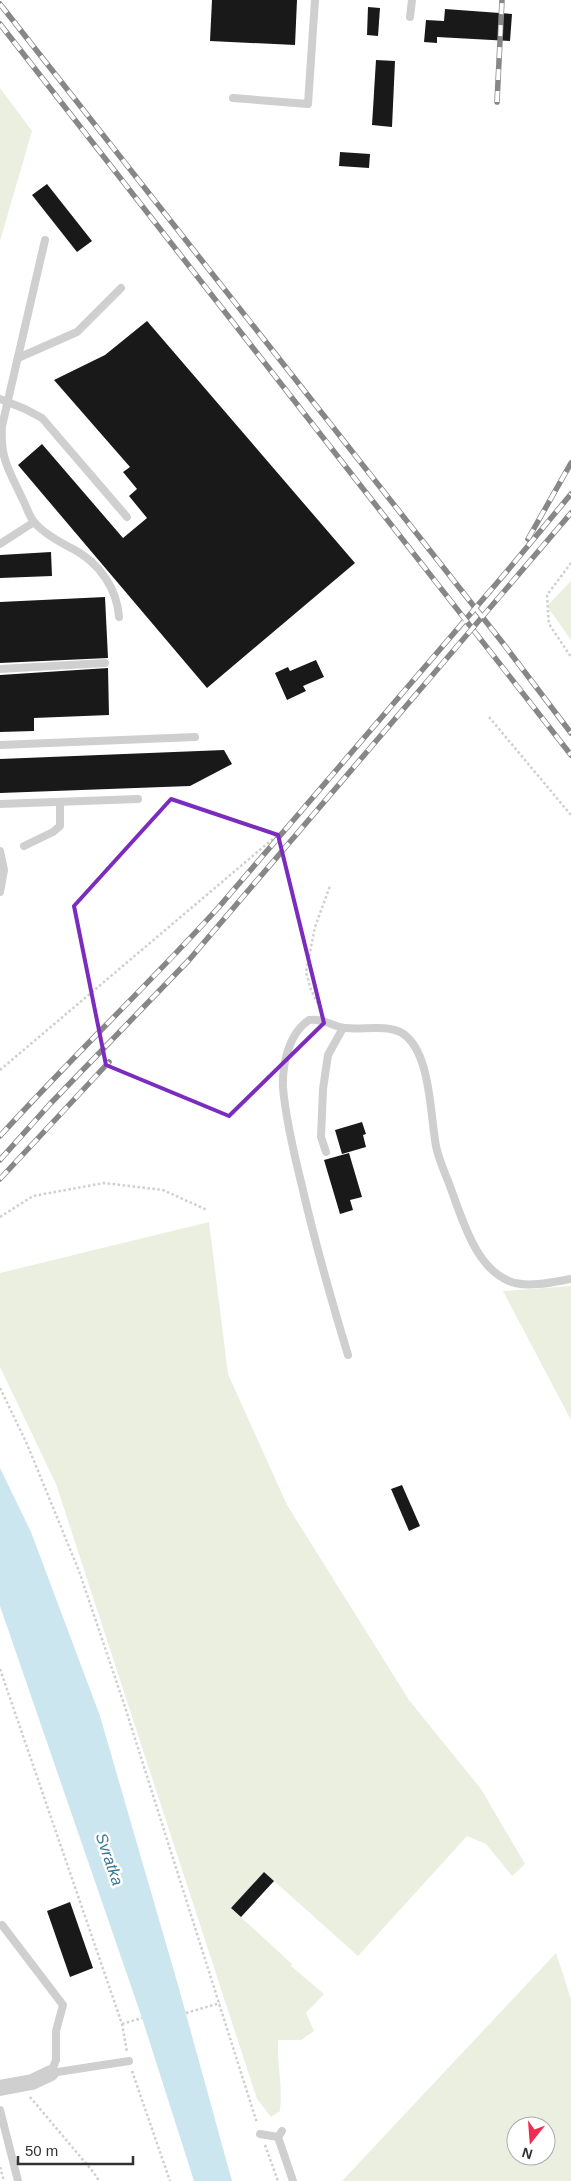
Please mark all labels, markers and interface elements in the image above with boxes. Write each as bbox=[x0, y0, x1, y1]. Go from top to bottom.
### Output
water label: Svratka bbox=[93, 1831, 126, 1888]
north arrow bbox=[506, 2116, 556, 2166]
scale bar bbox=[18, 2134, 132, 2166]
text: 50 m bbox=[25, 2142, 58, 2159]
text: N bbox=[520, 2144, 534, 2163]

